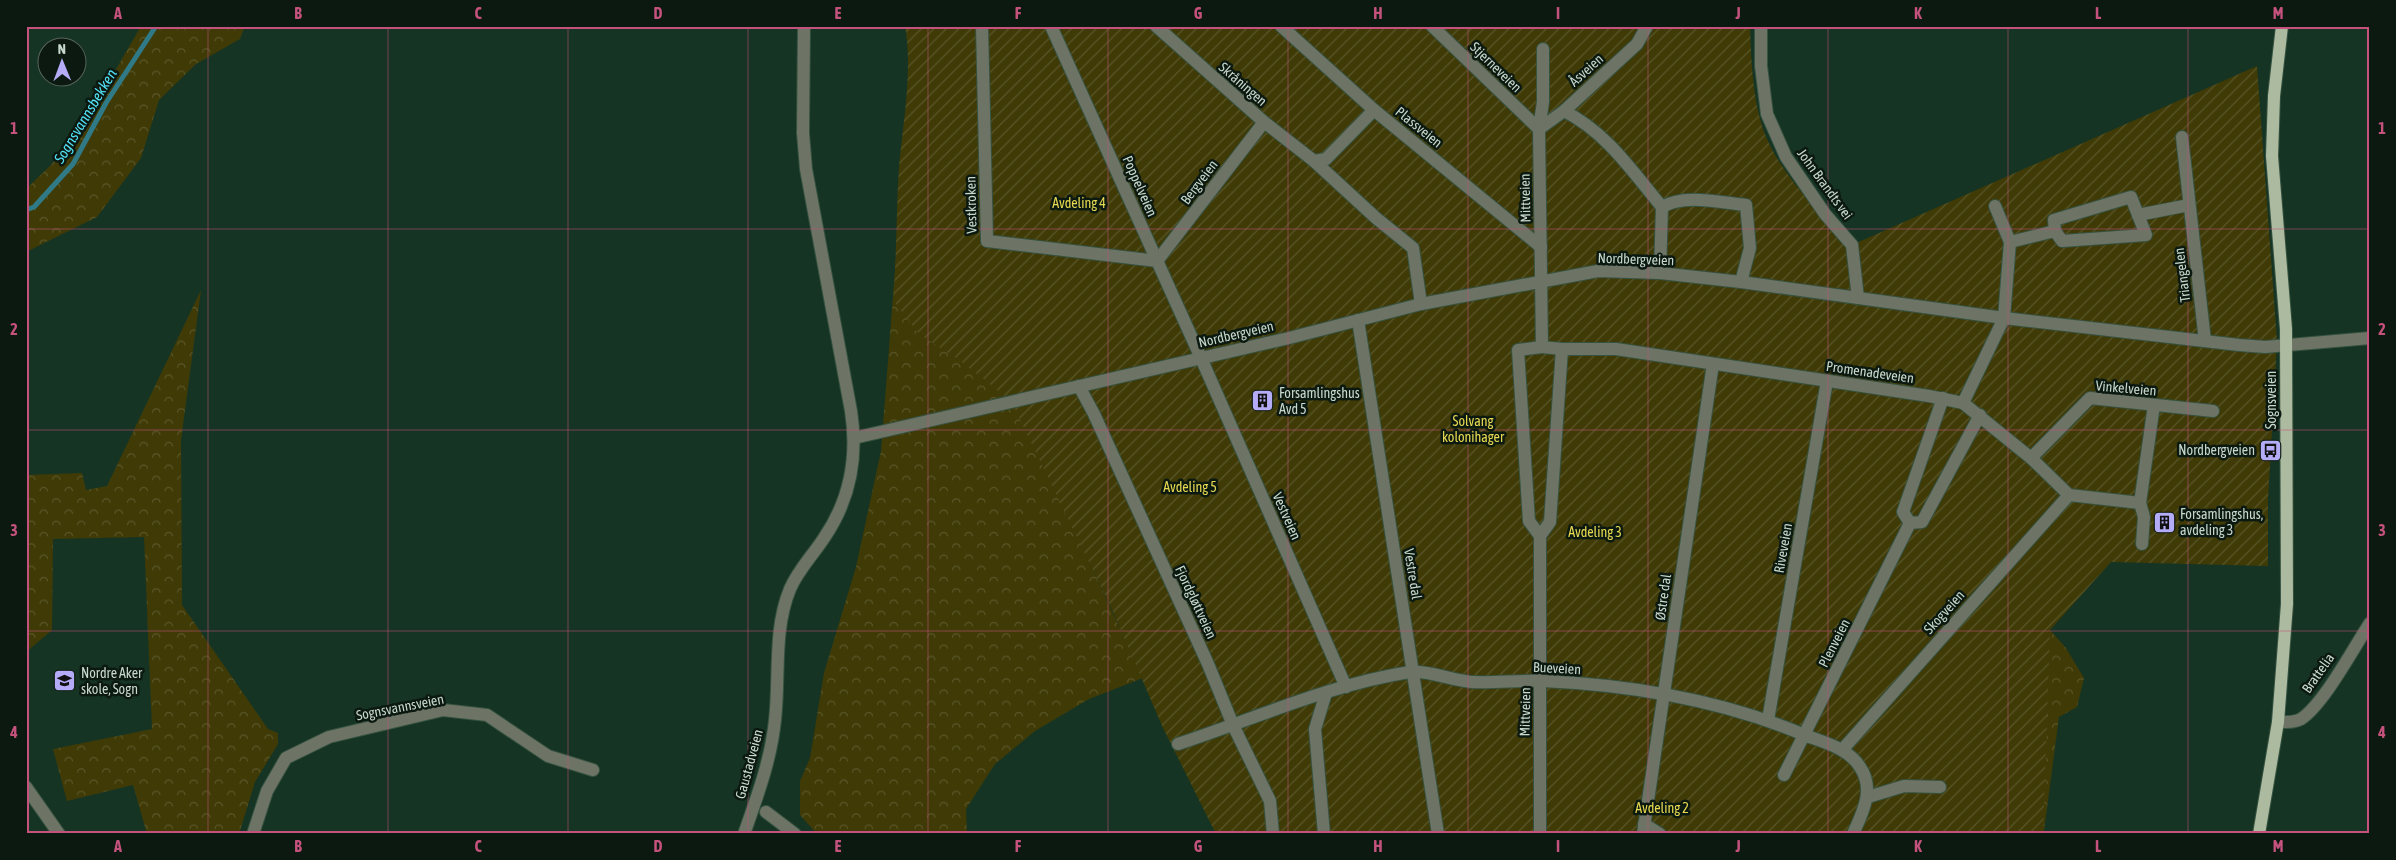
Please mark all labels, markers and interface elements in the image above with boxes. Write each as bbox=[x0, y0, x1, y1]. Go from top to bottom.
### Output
text: A bbox=[113, 4, 122, 22]
text: B bbox=[294, 4, 302, 22]
text: C bbox=[474, 4, 482, 22]
text: D bbox=[654, 4, 663, 22]
text: E bbox=[835, 4, 842, 22]
text: F bbox=[1015, 4, 1022, 22]
text: G bbox=[1194, 4, 1203, 22]
text: H bbox=[1373, 4, 1383, 22]
text: I bbox=[1556, 4, 1560, 22]
text: J bbox=[1734, 4, 1741, 22]
text: K bbox=[1914, 4, 1922, 22]
text: L bbox=[2095, 4, 2102, 22]
text: M bbox=[2273, 4, 2283, 22]
north arrow bbox=[38, 38, 88, 88]
street label: Stjerneveien bbox=[1467, 39, 1525, 95]
text: N bbox=[58, 41, 66, 57]
street label: Åsveien bbox=[1565, 50, 1606, 89]
street label: Skråningen bbox=[1216, 59, 1270, 109]
water label: Sognsvannsbekken bbox=[50, 66, 120, 167]
street label: Plassveien bbox=[1392, 103, 1446, 151]
text: 1 bbox=[10, 119, 18, 137]
text: 1 bbox=[2378, 119, 2386, 137]
street label: John Brandts vei bbox=[1794, 146, 1856, 222]
street label: Poppelveien bbox=[1120, 153, 1160, 219]
street label: Bergveien bbox=[1177, 157, 1221, 207]
street label: Mittveien bbox=[1517, 173, 1533, 223]
street label: Vestkroken bbox=[962, 176, 980, 234]
park label: Avdeling 4 bbox=[1052, 195, 1106, 211]
street label: Triangelen bbox=[2171, 247, 2193, 303]
street label: Nordbergveien bbox=[1597, 250, 1675, 268]
street label: Nordbergveien bbox=[1197, 318, 1275, 350]
text: 2 bbox=[10, 320, 18, 338]
text: 2 bbox=[2378, 320, 2386, 338]
street label: Promenadeveien bbox=[1825, 358, 1915, 386]
street label: Sognsveien bbox=[2263, 371, 2279, 429]
street label: Vinkelveien bbox=[2095, 377, 2157, 399]
place label: Forsamlingshus Avd 5 bbox=[1279, 385, 1360, 417]
building icon: Forsamlingshus Avd 5 bbox=[1251, 389, 1275, 413]
park label: Solvang kolonihager bbox=[1442, 413, 1505, 445]
bus stop icon: Nordbergveien bbox=[2259, 438, 2283, 462]
place label: Nordbergveien bbox=[2178, 442, 2255, 458]
park label: Avdeling 5 bbox=[1163, 479, 1217, 495]
street label: Vestveien bbox=[1269, 490, 1305, 542]
place label: Forsamlingshus, avdeling 3 bbox=[2180, 506, 2263, 538]
building icon: Forsamlingshus, avdeling 3 bbox=[2152, 510, 2176, 534]
text: 3 bbox=[10, 521, 18, 539]
text: 3 bbox=[2378, 521, 2386, 539]
street label: Riveveien bbox=[1771, 522, 1795, 574]
park label: Avdeling 3 bbox=[1568, 524, 1622, 540]
street label: Vestre dal bbox=[1401, 548, 1425, 601]
street label: Fjordgløttveien bbox=[1172, 563, 1220, 641]
street label: Østre dal bbox=[1652, 573, 1674, 621]
street label: Skogveien bbox=[1920, 587, 1968, 637]
street label: Plenveien bbox=[1815, 616, 1853, 670]
street label: Brattelia bbox=[2299, 650, 2337, 696]
street label: Bueveien bbox=[1533, 659, 1581, 677]
place label: Nordre Aker skole, Sogn bbox=[81, 665, 143, 697]
school or university icon: Nordre Aker skole, Sogn bbox=[53, 669, 77, 693]
street label: Mittveien bbox=[1517, 687, 1533, 737]
street label: Sognsvannsveien bbox=[355, 691, 445, 723]
text: 4 bbox=[9, 723, 18, 741]
text: 4 bbox=[2377, 723, 2386, 741]
street label: Gaustadveien bbox=[732, 728, 766, 800]
park label: Avdeling 2 bbox=[1635, 800, 1689, 816]
text: A bbox=[113, 837, 122, 855]
text: B bbox=[294, 837, 302, 855]
text: C bbox=[474, 837, 482, 855]
text: D bbox=[654, 837, 663, 855]
text: E bbox=[835, 837, 842, 855]
text: F bbox=[1015, 837, 1022, 855]
text: G bbox=[1194, 837, 1203, 855]
text: H bbox=[1373, 837, 1383, 855]
text: I bbox=[1556, 837, 1560, 855]
text: J bbox=[1734, 837, 1741, 855]
text: K bbox=[1914, 837, 1922, 855]
text: L bbox=[2095, 837, 2102, 855]
text: M bbox=[2273, 837, 2283, 855]

